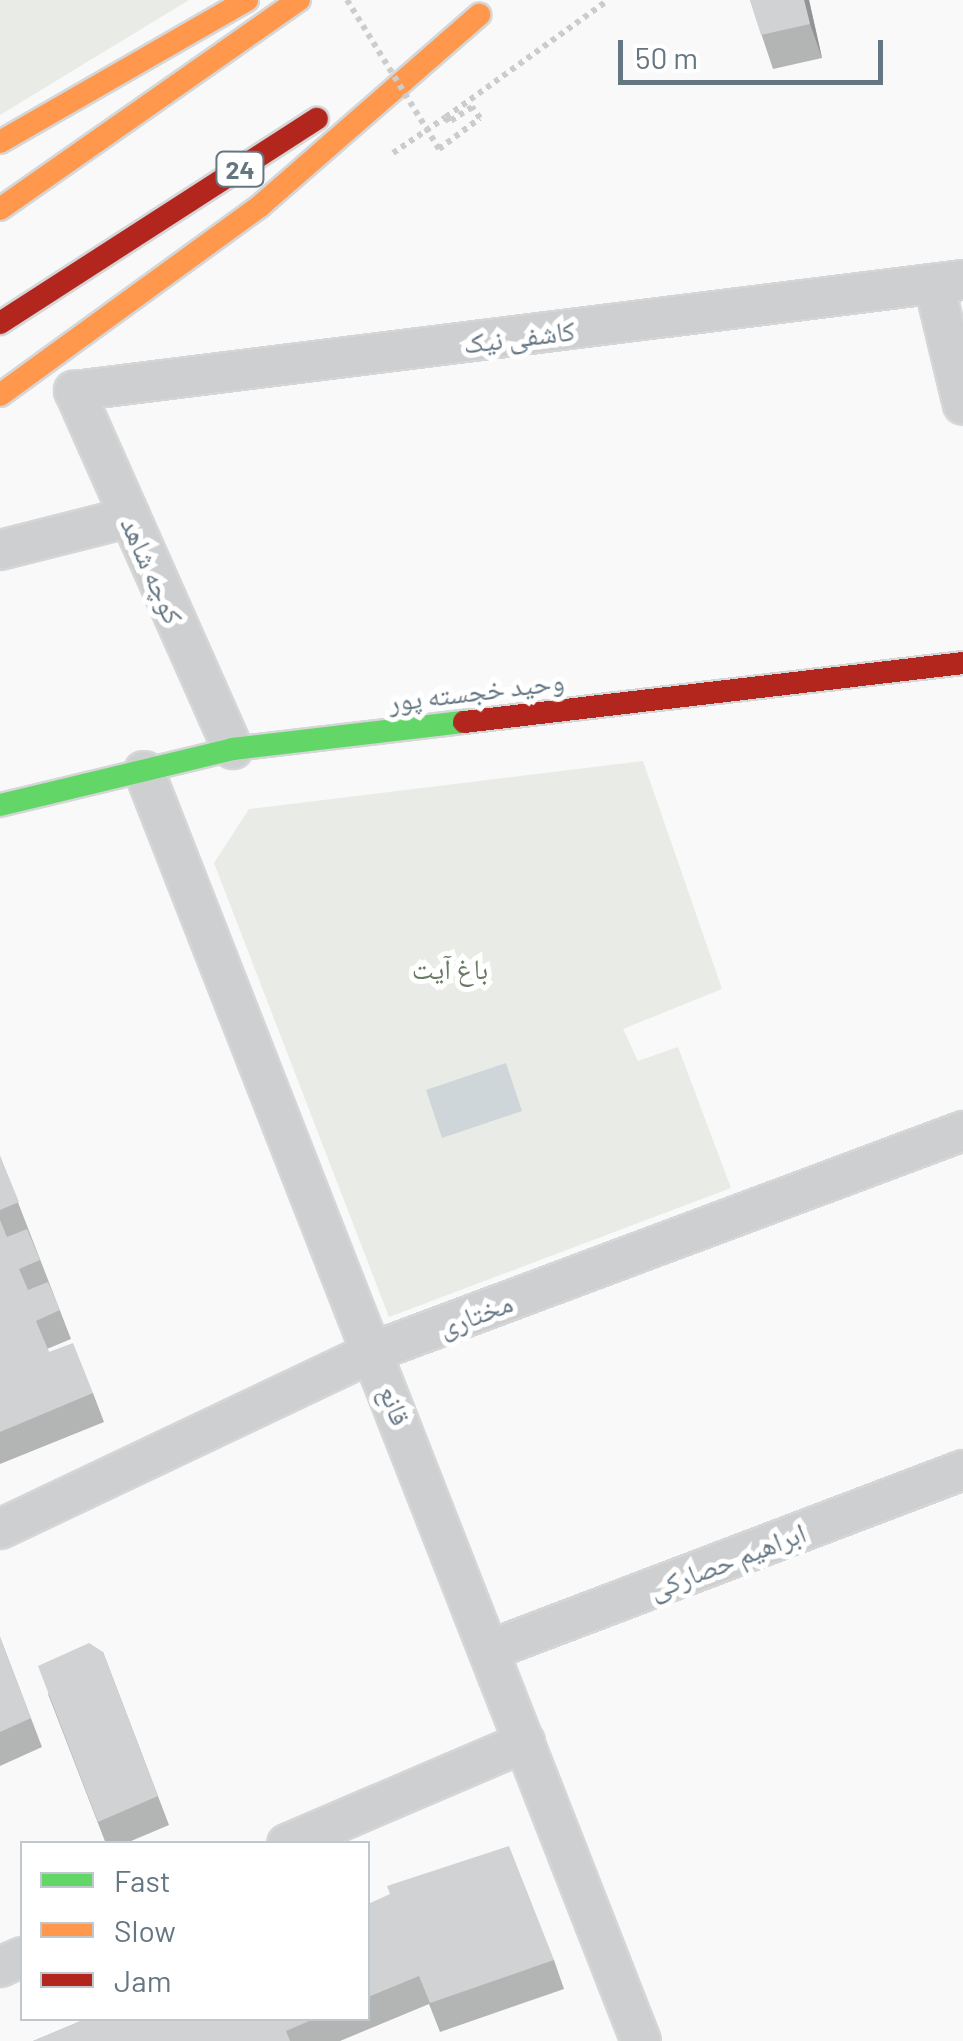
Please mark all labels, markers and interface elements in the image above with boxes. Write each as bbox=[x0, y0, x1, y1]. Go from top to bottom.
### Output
scale bar bbox=[623, 20, 888, 82]
text: 50 m bbox=[635, 39, 698, 75]
road number: 24 bbox=[215, 149, 265, 189]
street label: کاشفی نیک bbox=[461, 312, 577, 360]
street label: کوچه شاهد bbox=[115, 511, 191, 629]
street label: وحید خجسته پور bbox=[386, 663, 566, 717]
park label: باغ آیت bbox=[412, 951, 488, 985]
street label: مختاری bbox=[433, 1285, 517, 1343]
street label: قانع bbox=[373, 1380, 419, 1430]
street label: ابراهیم حصارکی bbox=[644, 1515, 810, 1605]
legend bbox=[20, 1841, 370, 2021]
text: Fast bbox=[114, 1862, 171, 1898]
text: Slow bbox=[114, 1912, 176, 1948]
text: Jam bbox=[114, 1962, 171, 1998]

